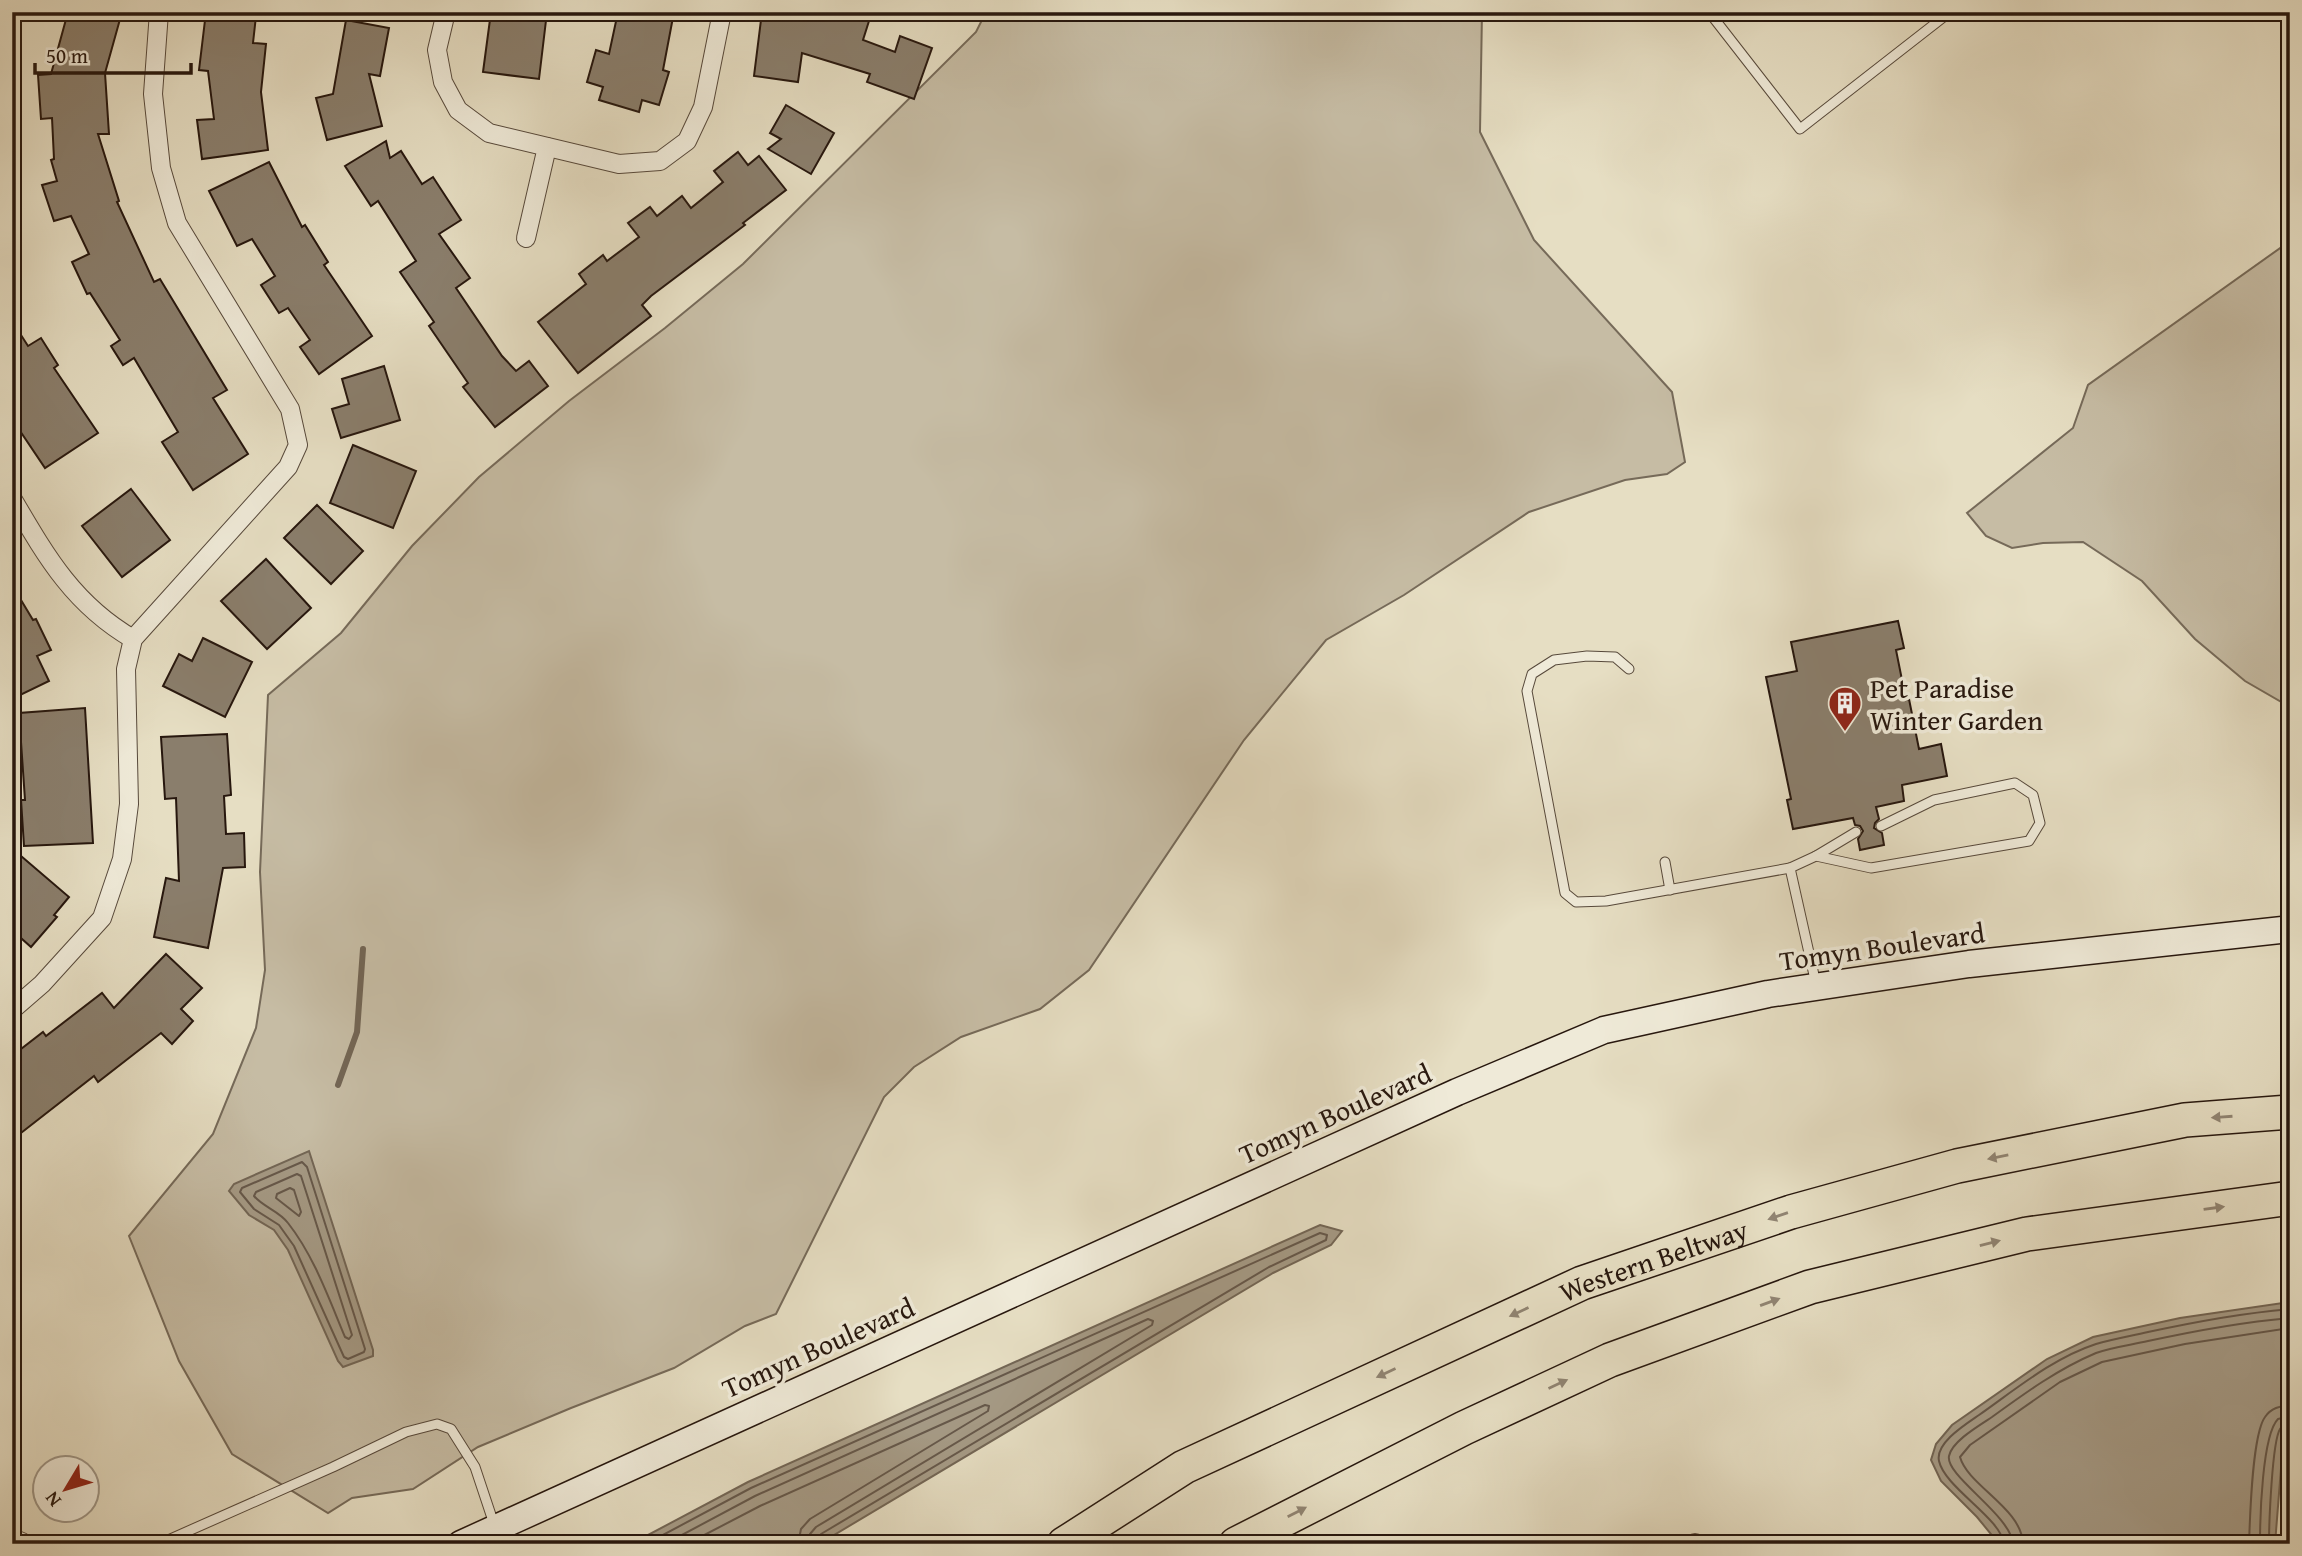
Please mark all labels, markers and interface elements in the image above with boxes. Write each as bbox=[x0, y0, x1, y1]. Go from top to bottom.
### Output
scale bar bbox=[35, 32, 191, 76]
text: 50 m bbox=[46, 40, 88, 71]
place label: Pet Paradise Winter Garden bbox=[1870, 667, 2043, 740]
building icon: Pet Paradise Winter Garden bbox=[1826, 684, 1864, 733]
street label: Tomyn Boulevard bbox=[1777, 911, 1987, 981]
street label: Tomyn Boulevard bbox=[1232, 1052, 1438, 1174]
one-way arrow bbox=[2210, 1112, 2232, 1123]
one-way arrow bbox=[1987, 1152, 2009, 1163]
one-way arrow bbox=[2203, 1202, 2225, 1213]
street label: Western Beltway bbox=[1552, 1208, 1753, 1311]
one-way arrow bbox=[1768, 1212, 1789, 1222]
one-way arrow bbox=[1979, 1237, 2001, 1248]
street label: Tomyn Boulevard bbox=[715, 1286, 921, 1408]
one-way arrow bbox=[1759, 1296, 1780, 1307]
one-way arrow bbox=[1509, 1306, 1529, 1318]
one-way arrow bbox=[1376, 1368, 1396, 1379]
one-way arrow bbox=[1548, 1378, 1568, 1390]
north arrow bbox=[32, 1454, 102, 1524]
text: N bbox=[37, 1486, 68, 1513]
one-way arrow bbox=[1287, 1506, 1307, 1517]

